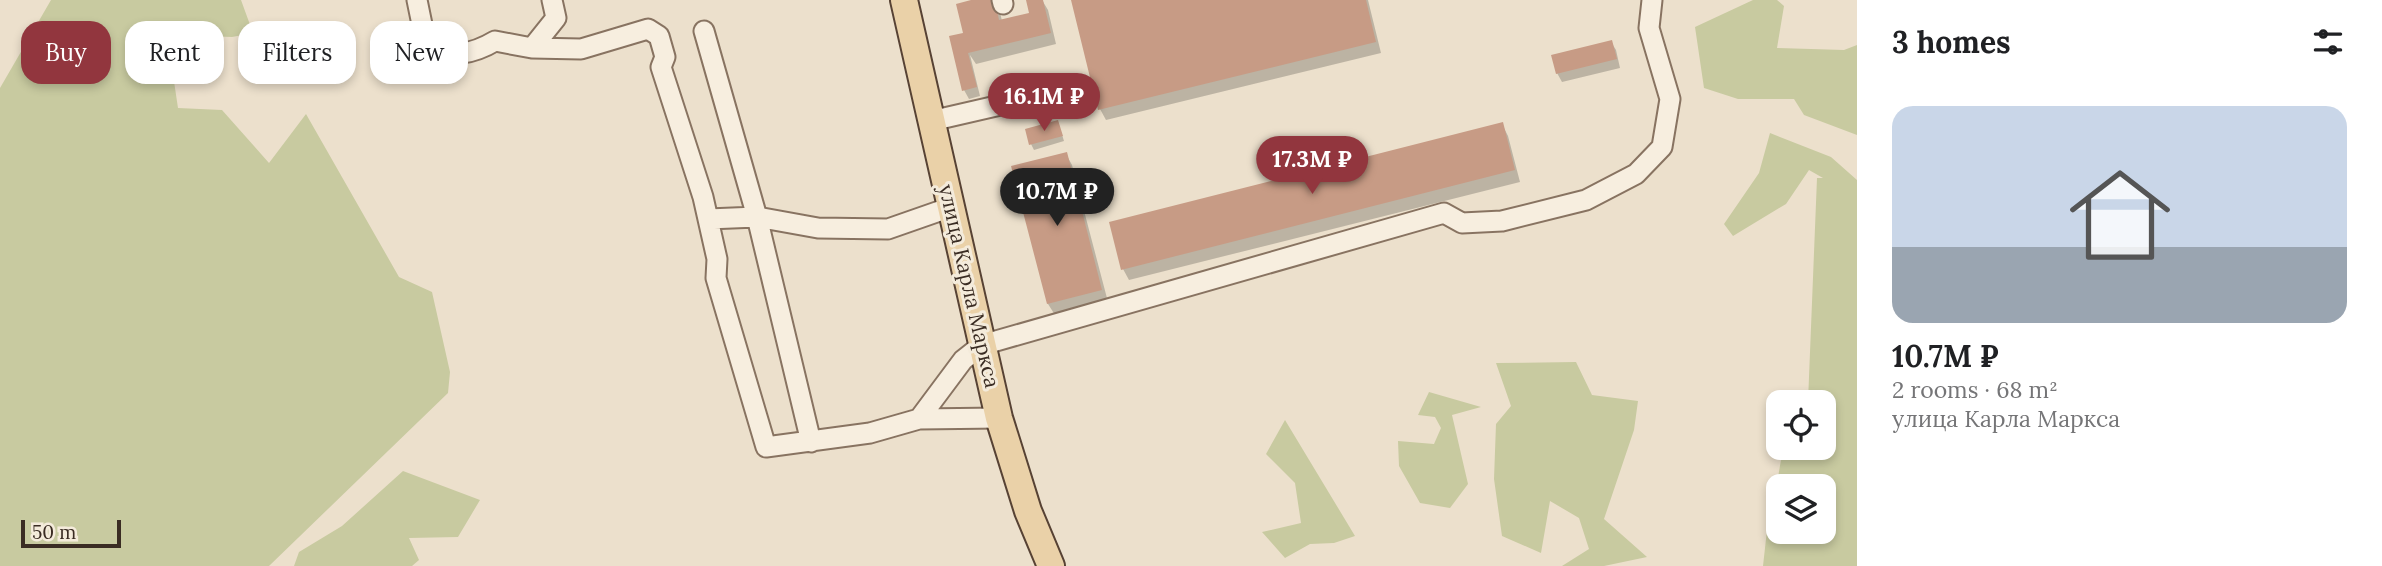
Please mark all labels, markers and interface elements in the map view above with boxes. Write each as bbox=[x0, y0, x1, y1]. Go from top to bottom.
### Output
chip: Buy bbox=[21, 21, 111, 84]
chip: Rent bbox=[125, 21, 224, 84]
chip: Filters bbox=[238, 21, 356, 84]
chip: New bbox=[370, 21, 468, 84]
text: 3 homes bbox=[1892, 23, 2011, 61]
icon: filters bbox=[2309, 23, 2347, 61]
pin: 16.1M ₽ bbox=[979, 74, 1109, 133]
text: 16.1M ₽ bbox=[1004, 81, 1084, 110]
pin: 17.3M ₽ bbox=[1247, 136, 1377, 196]
text: 17.3M ₽ bbox=[1272, 144, 1352, 173]
icon: home bbox=[2057, 152, 2183, 278]
pin: 10.7M ₽ bbox=[992, 168, 1122, 228]
text: 10.7M ₽ bbox=[1016, 176, 1098, 205]
street label: улица Карла Маркса bbox=[933, 181, 1006, 390]
text: 10.7M ₽ bbox=[1892, 337, 1999, 375]
text: 2 rooms · 68 m² bbox=[1892, 375, 2058, 404]
map controls bbox=[1766, 390, 1836, 544]
button: locate bbox=[1766, 390, 1836, 460]
text: улица Карла Маркса bbox=[1892, 404, 2120, 433]
button: layers bbox=[1766, 474, 1836, 544]
scale bar bbox=[21, 517, 121, 549]
text: 50 m bbox=[32, 520, 76, 544]

